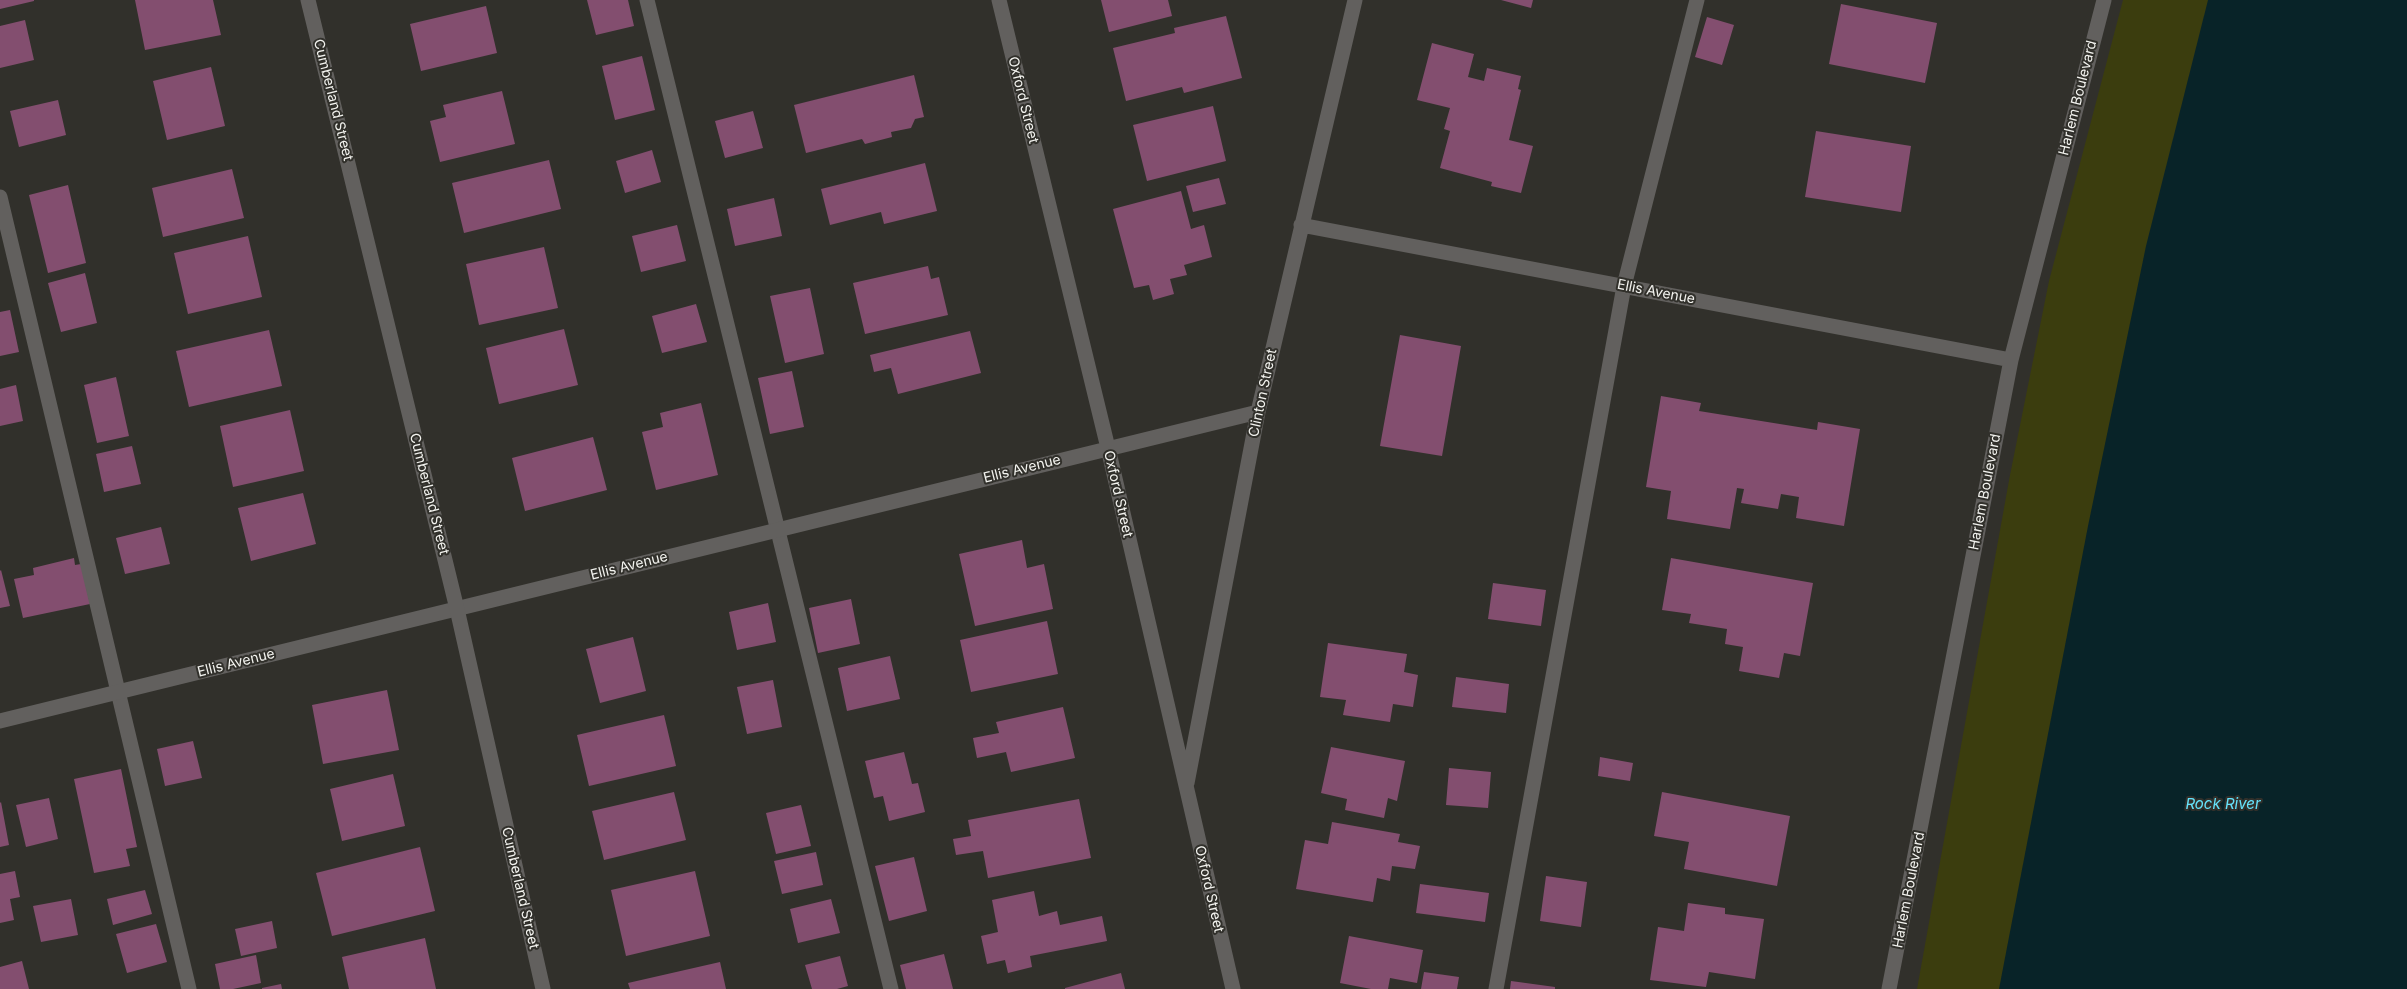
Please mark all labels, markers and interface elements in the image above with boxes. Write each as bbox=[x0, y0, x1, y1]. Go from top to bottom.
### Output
street label: Cumberland Street bbox=[310, 38, 356, 162]
street label: Harlem Boulevard bbox=[2056, 39, 2100, 157]
street label: Oxford Street bbox=[1004, 55, 1042, 145]
street label: Ellis Avenue bbox=[1616, 276, 1696, 308]
street label: Clinton Street bbox=[1245, 347, 1281, 439]
street label: Cumberland Street bbox=[406, 432, 452, 556]
street label: Harlem Boulevard bbox=[1966, 433, 2004, 551]
street label: Oxford Street bbox=[1100, 449, 1136, 539]
street label: Ellis Avenue bbox=[982, 451, 1062, 487]
street label: Ellis Avenue bbox=[589, 548, 669, 584]
street label: Ellis Avenue bbox=[196, 645, 276, 681]
water label: Rock River bbox=[2185, 795, 2261, 813]
street label: Cumberland Street bbox=[498, 825, 542, 951]
street label: Harlem Boulevard bbox=[1890, 831, 1928, 949]
street label: Oxford Street bbox=[1191, 844, 1227, 934]

